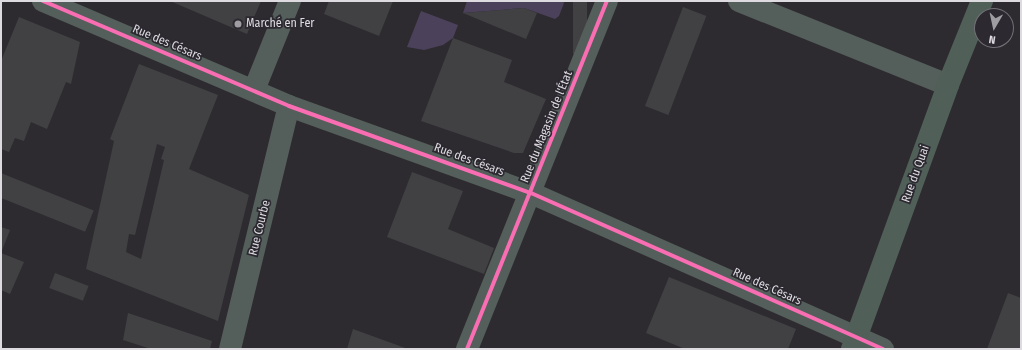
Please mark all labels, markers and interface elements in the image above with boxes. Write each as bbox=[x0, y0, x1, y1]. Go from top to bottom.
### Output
north arrow bbox=[974, 8, 1014, 48]
place label: Marché en Fer bbox=[246, 17, 314, 31]
marker: Marché en Fer bbox=[233, 19, 243, 29]
street label: Rue des Césars bbox=[130, 22, 204, 64]
text: N bbox=[988, 32, 996, 46]
street label: Rue du Magasin de l'État bbox=[518, 69, 576, 185]
street label: Rue des Césars bbox=[432, 141, 506, 179]
street label: Rue du Quai bbox=[899, 143, 933, 205]
street label: Rue Courbe bbox=[246, 199, 274, 257]
street label: Rue des Césars bbox=[730, 265, 804, 309]

